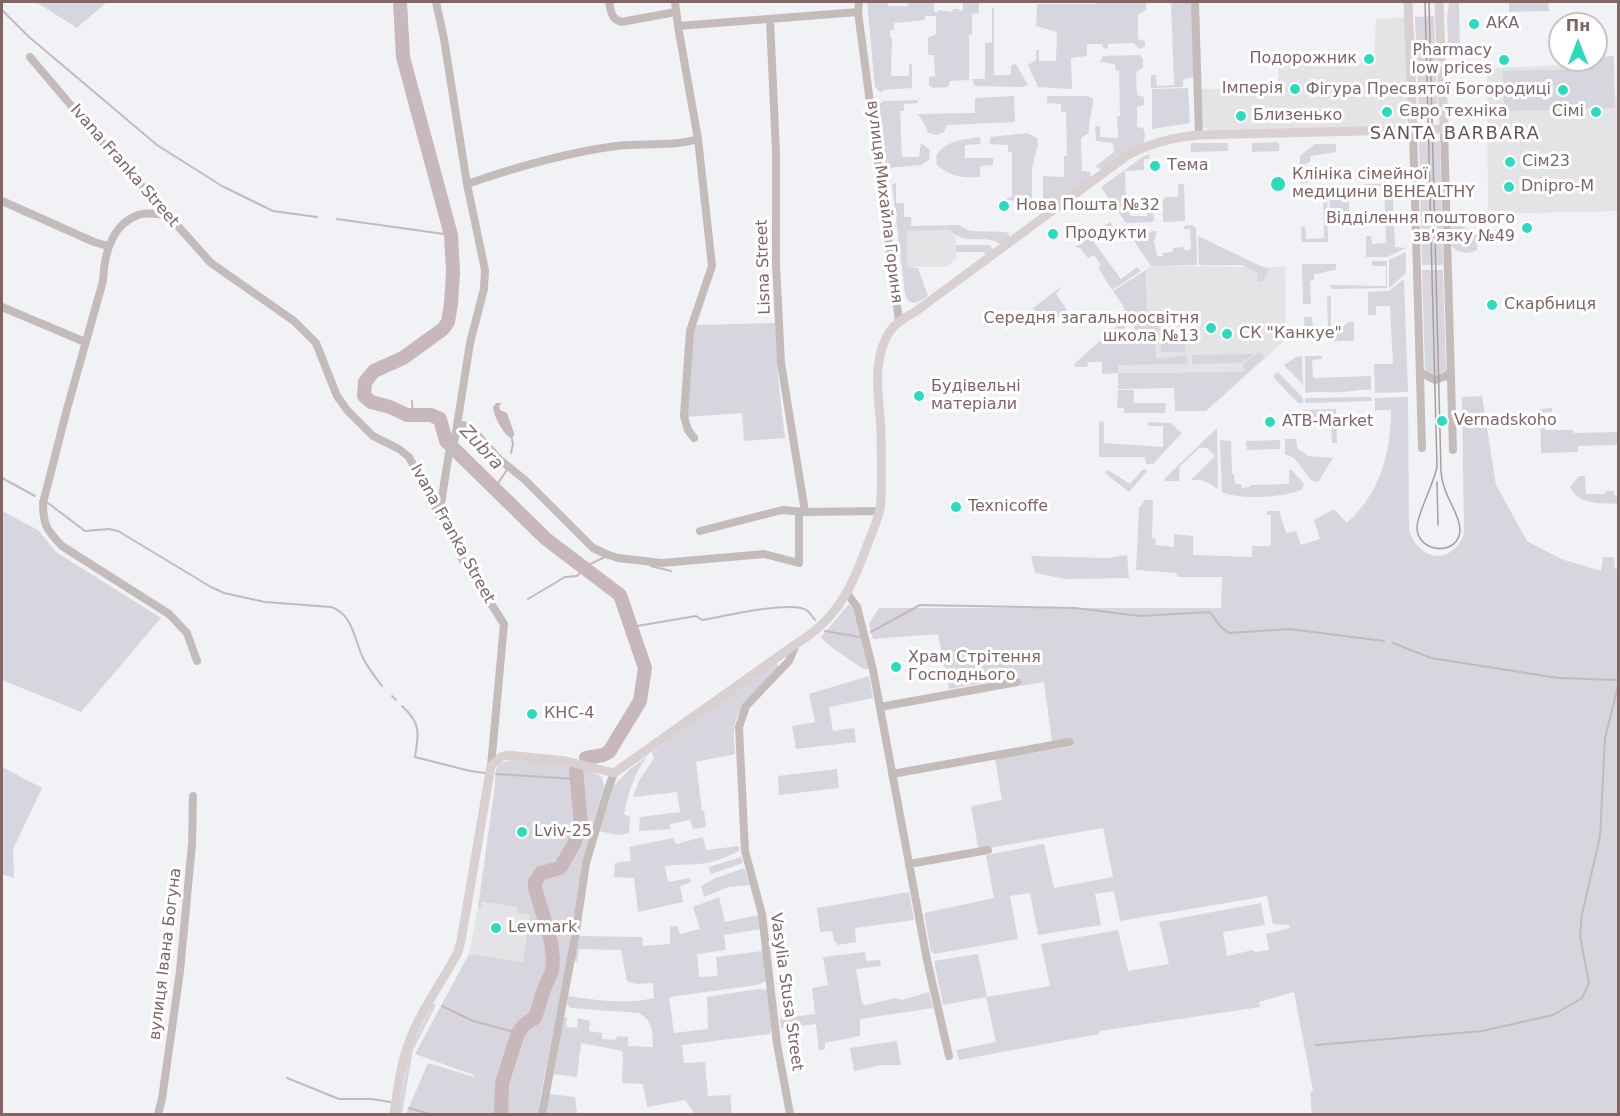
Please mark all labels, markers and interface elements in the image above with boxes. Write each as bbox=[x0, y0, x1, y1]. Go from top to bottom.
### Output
north arrow bbox=[1548, 12, 1608, 72]
place label: АКА bbox=[1486, 14, 1519, 34]
text: Пн bbox=[1566, 16, 1590, 35]
marker: АКА bbox=[1467, 17, 1481, 31]
place label: Pharmacy low prices bbox=[1411, 41, 1492, 79]
place label: Подорожник bbox=[1249, 49, 1357, 69]
marker: Подорожник bbox=[1362, 52, 1376, 66]
marker: Pharmacy low prices bbox=[1497, 53, 1511, 67]
place label: Імперія bbox=[1222, 79, 1283, 99]
place label: Фігура Пресвятої Богородиці bbox=[1306, 80, 1551, 100]
marker: Імперія bbox=[1288, 82, 1302, 96]
marker: Фігура Пресвятої Богородиці bbox=[1556, 83, 1570, 97]
street label: вулиця Михайла Гориня bbox=[862, 99, 906, 305]
street label: Ivana Franka Street bbox=[66, 101, 182, 231]
place label: Євро техніка bbox=[1399, 102, 1508, 122]
place label: Сімі bbox=[1552, 102, 1584, 122]
marker: Євро техніка bbox=[1380, 105, 1394, 119]
marker: Сімі bbox=[1589, 105, 1603, 119]
place label: Близенько bbox=[1253, 106, 1342, 126]
marker: Близенько bbox=[1234, 109, 1248, 123]
district label: SANTA BARBARA bbox=[1370, 123, 1540, 145]
place label: Сім23 bbox=[1522, 152, 1570, 172]
marker: Сім23 bbox=[1503, 155, 1517, 169]
place label: Тема bbox=[1167, 156, 1208, 176]
marker: Тема bbox=[1148, 159, 1162, 173]
place label: Клініка сімейної медицини BEHEALTHY bbox=[1292, 165, 1475, 203]
marker: Клініка сімейної медицини BEHEALTHY bbox=[1269, 175, 1287, 193]
place label: Dnipro-M bbox=[1521, 177, 1594, 197]
marker: Dnipro-M bbox=[1502, 180, 1516, 194]
place label: Нова Пошта №32 bbox=[1016, 196, 1160, 216]
marker: Нова Пошта №32 bbox=[997, 199, 1011, 213]
place label: Відділення поштового зв’язку №49 bbox=[1326, 209, 1515, 247]
street label: Lisna Street bbox=[753, 219, 775, 315]
marker: Відділення поштового зв’язку №49 bbox=[1520, 221, 1534, 235]
place label: Продукти bbox=[1065, 224, 1147, 244]
marker: Продукти bbox=[1046, 227, 1060, 241]
place label: Скарбниця bbox=[1504, 295, 1596, 315]
marker: Скарбниця bbox=[1485, 298, 1499, 312]
place label: Середня загальноосвітня школа №13 bbox=[983, 309, 1199, 347]
marker: Середня загальноосвітня школа №13 bbox=[1204, 321, 1218, 335]
place label: СК "Канкуе" bbox=[1239, 324, 1342, 344]
marker: СК "Канкуе" bbox=[1220, 327, 1234, 341]
place label: Будівельні матеріали bbox=[931, 377, 1021, 415]
marker: Будівельні матеріали bbox=[912, 389, 926, 403]
place label: Vernadskoho bbox=[1454, 411, 1557, 431]
place label: ATB-Market bbox=[1282, 412, 1373, 432]
marker: Vernadskoho bbox=[1435, 414, 1449, 428]
marker: ATB-Market bbox=[1263, 415, 1277, 429]
water label: Zubra bbox=[455, 421, 507, 475]
street label: Ivana Franka Street bbox=[406, 461, 498, 607]
place label: Texnicoffe bbox=[968, 497, 1048, 517]
marker: Texnicoffe bbox=[949, 500, 963, 514]
place label: Храм Стрітення Господнього bbox=[908, 648, 1041, 686]
marker: Храм Стрітення Господнього bbox=[889, 660, 903, 674]
place label: КНС-4 bbox=[544, 704, 595, 724]
marker: КНС-4 bbox=[525, 707, 539, 721]
place label: Lviv-25 bbox=[534, 822, 592, 842]
marker: Lviv-25 bbox=[515, 825, 529, 839]
street label: вулиця Івана Богуна bbox=[146, 867, 186, 1041]
street label: Vasylia Stusa Street bbox=[765, 912, 807, 1072]
place label: Levmark bbox=[508, 918, 577, 938]
marker: Levmark bbox=[489, 921, 503, 935]

